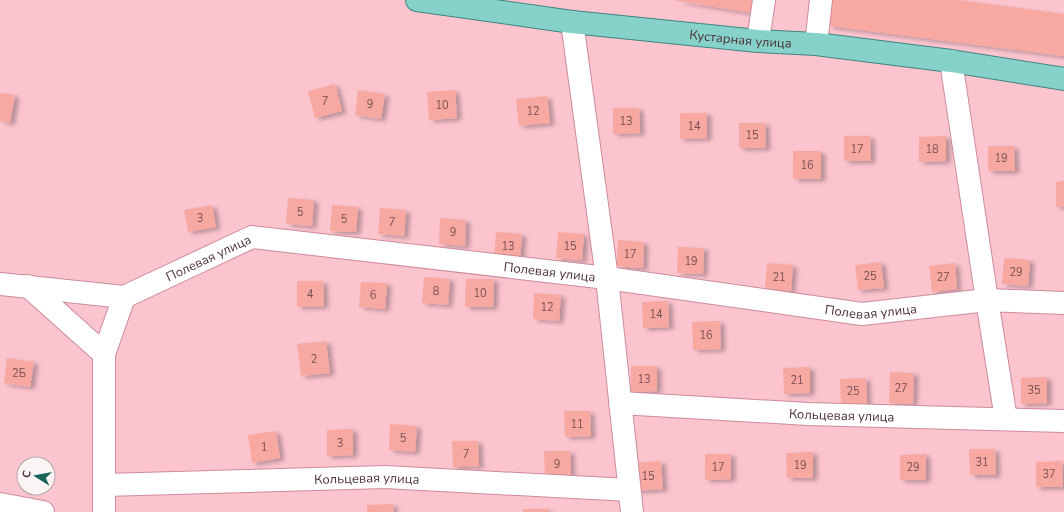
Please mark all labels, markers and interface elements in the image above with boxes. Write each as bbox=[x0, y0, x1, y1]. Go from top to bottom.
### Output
street label: Кустарная улица bbox=[688, 26, 792, 53]
house number: 7 bbox=[322, 94, 328, 109]
house number: 9 bbox=[367, 97, 373, 112]
house number: 10 bbox=[435, 98, 449, 113]
house number: 12 bbox=[526, 104, 540, 119]
house number: 13 bbox=[619, 114, 633, 129]
house number: 14 bbox=[687, 119, 701, 134]
house number: 15 bbox=[745, 128, 759, 143]
house number: 17 bbox=[850, 142, 864, 157]
house number: 18 bbox=[925, 142, 939, 157]
house number: 19 bbox=[994, 151, 1008, 166]
house number: 16 bbox=[800, 158, 814, 173]
house number: 5 bbox=[297, 205, 304, 220]
house number: 3 bbox=[197, 211, 203, 226]
house number: 5 bbox=[341, 212, 348, 227]
house number: 7 bbox=[389, 215, 395, 230]
house number: 9 bbox=[450, 225, 456, 240]
street label: Полевая улица bbox=[163, 231, 254, 286]
house number: 13 bbox=[501, 239, 515, 254]
house number: 15 bbox=[563, 239, 577, 254]
house number: 17 bbox=[623, 247, 637, 262]
house number: 19 bbox=[684, 254, 698, 269]
street label: Полевая улица bbox=[503, 258, 596, 287]
house number: 29 bbox=[1009, 265, 1023, 280]
house number: 25 bbox=[863, 269, 877, 284]
house number: 21 bbox=[772, 270, 786, 285]
house number: 27 bbox=[936, 270, 950, 285]
house number: 8 bbox=[433, 284, 440, 299]
house number: 10 bbox=[473, 286, 487, 301]
house number: 4 bbox=[307, 287, 314, 302]
house number: 6 bbox=[370, 288, 377, 303]
house number: 12 bbox=[540, 300, 554, 315]
street label: Полевая улица bbox=[824, 300, 918, 324]
house number: 14 bbox=[649, 307, 663, 322]
house number: 16 bbox=[699, 328, 713, 343]
house number: 2 bbox=[311, 352, 317, 367]
house number: 2Б bbox=[12, 366, 26, 381]
house number: 13 bbox=[637, 372, 651, 387]
house number: 21 bbox=[790, 373, 804, 388]
house number: 27 bbox=[894, 381, 908, 396]
house number: 35 bbox=[1027, 383, 1041, 398]
house number: 25 bbox=[846, 384, 860, 399]
street label: Кольцевая улица bbox=[788, 405, 895, 426]
house number: 11 bbox=[570, 417, 584, 432]
house number: 5 bbox=[400, 431, 407, 446]
house number: 3 bbox=[337, 436, 343, 451]
house number: 1 bbox=[261, 440, 267, 455]
house number: 7 bbox=[463, 447, 469, 462]
house number: 31 bbox=[975, 455, 989, 470]
north arrow bbox=[16, 456, 56, 496]
house number: 9 bbox=[554, 457, 560, 472]
house number: 19 bbox=[793, 458, 807, 473]
house number: 17 bbox=[711, 460, 725, 475]
house number: 29 bbox=[906, 460, 920, 475]
house number: 37 bbox=[1042, 467, 1056, 482]
text: С bbox=[19, 469, 35, 479]
street label: Кольцевая улица bbox=[314, 469, 420, 489]
house number: 15 bbox=[641, 469, 655, 484]

